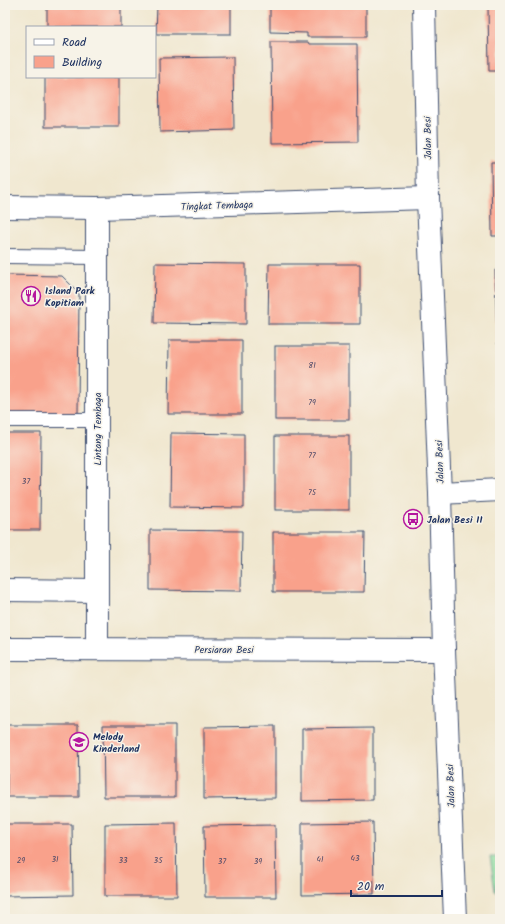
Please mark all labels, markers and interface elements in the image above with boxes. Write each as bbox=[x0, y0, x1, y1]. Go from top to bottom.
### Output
legend bbox=[26, 26, 156, 78]
text: Road bbox=[62, 33, 87, 52]
text: Building bbox=[62, 53, 102, 72]
street label: Jalan Besi bbox=[420, 116, 436, 160]
street label: Tingkat Tembaga bbox=[181, 197, 254, 215]
place label: Island Park Kopitiam bbox=[45, 283, 96, 311]
restaurant icon: Island Park Kopitiam bbox=[20, 285, 42, 307]
house number: 81 bbox=[308, 359, 316, 372]
street label: Lintang Tembaga bbox=[90, 392, 106, 466]
house number: 79 bbox=[308, 396, 316, 409]
street label: Jalan Besi bbox=[431, 439, 449, 484]
house number: 77 bbox=[308, 449, 316, 462]
house number: 37 bbox=[22, 475, 30, 488]
house number: 75 bbox=[308, 486, 317, 499]
bus stop icon: Jalan Besi II bbox=[402, 508, 424, 530]
place label: Jalan Besi II bbox=[427, 512, 483, 528]
street label: Persiaran Besi bbox=[194, 642, 254, 658]
place label: Melody Kinderland bbox=[93, 729, 140, 757]
school or university icon: Melody Kinderland bbox=[68, 731, 90, 753]
street label: Jalan Besi bbox=[442, 763, 460, 808]
house number: 43 bbox=[351, 852, 360, 865]
house number: 31 bbox=[51, 853, 59, 866]
house number: 41 bbox=[317, 853, 324, 866]
house number: 29 bbox=[17, 854, 25, 867]
house number: 33 bbox=[118, 854, 128, 867]
house number: 35 bbox=[154, 854, 163, 867]
house number: 37 bbox=[218, 855, 226, 868]
house number: 39 bbox=[254, 855, 262, 868]
scale bar bbox=[351, 872, 442, 898]
text: 20 m bbox=[357, 877, 385, 896]

